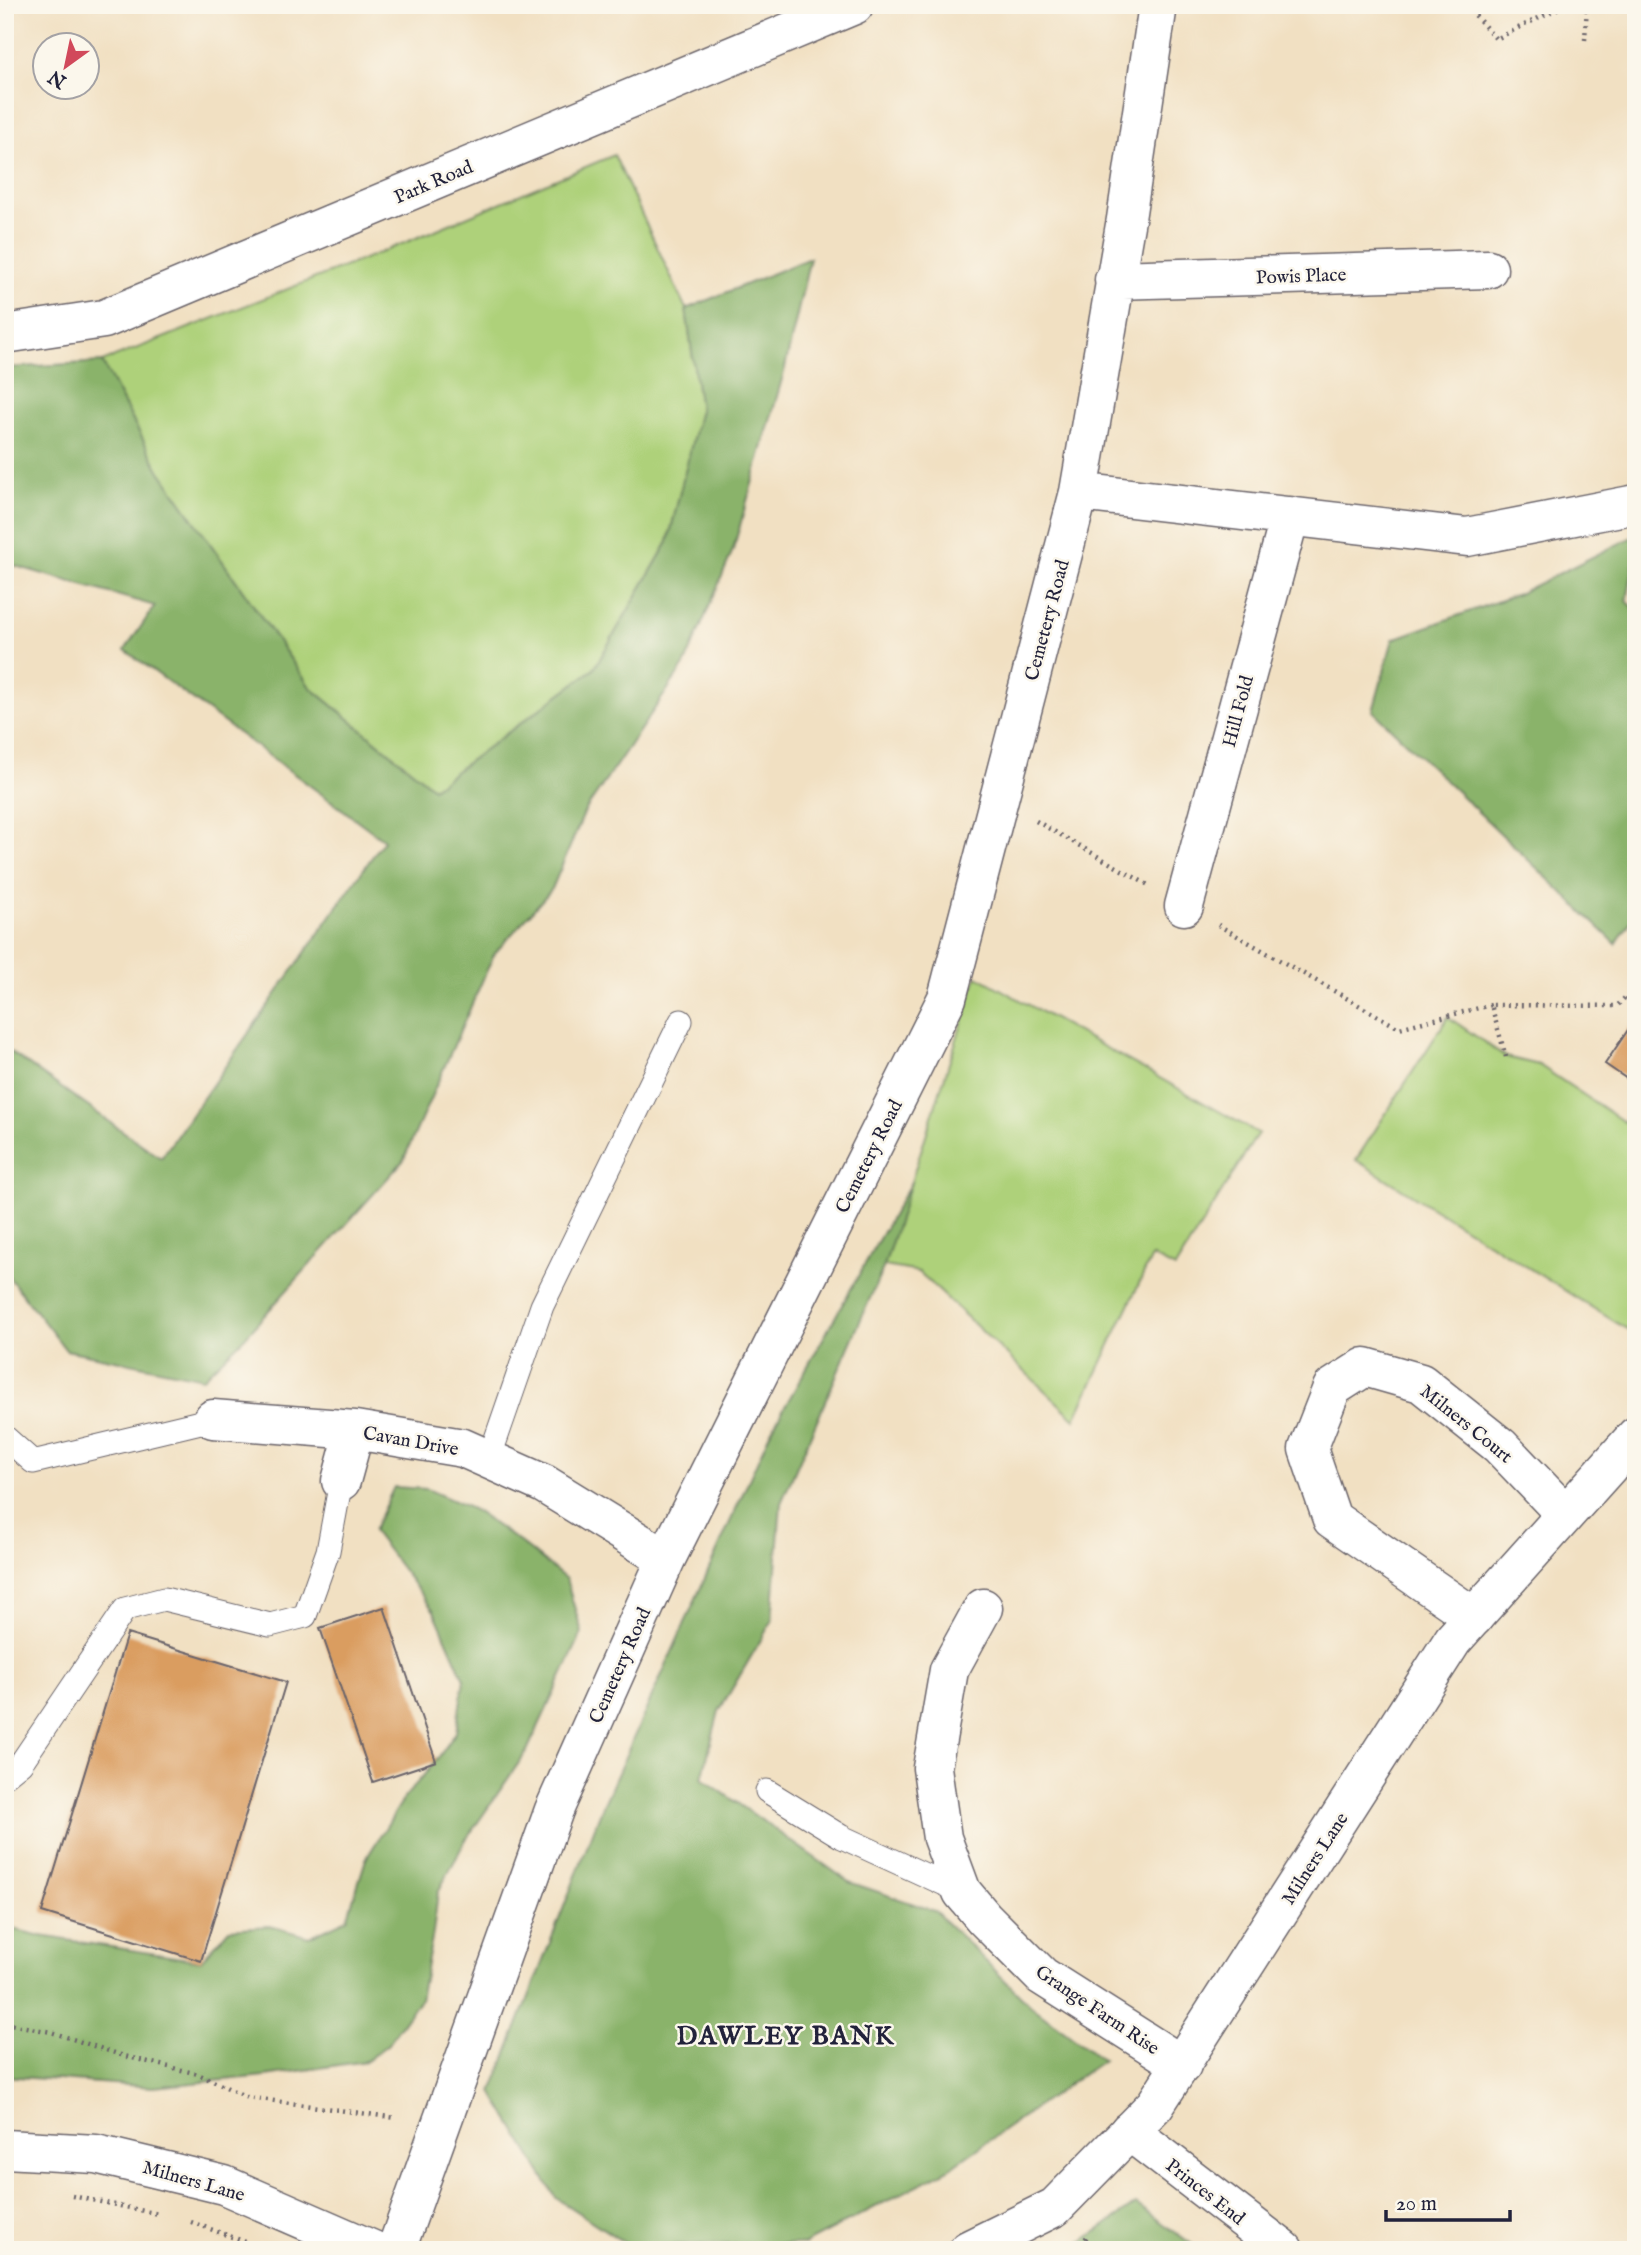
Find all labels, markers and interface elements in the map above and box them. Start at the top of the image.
north arrow [32,32,102,102]
text: N [44,64,72,94]
street label: Park Road [391,155,478,210]
street label: Powis Place [1256,263,1347,291]
street label: Cemetery Road [1020,557,1076,684]
street label: Hill Fold [1218,672,1260,750]
street label: Cemetery Road [831,1095,909,1218]
street label: Milners Court [1415,1380,1517,1469]
street label: Cavan Drive [361,1422,461,1462]
street label: Cemetery Road [585,1603,657,1727]
street label: Milners Lane [1277,1808,1355,1910]
street label: Grange Farm Rise [1030,1960,1164,2061]
district label: DAWLEY BANK [676,2020,896,2053]
street label: Princes End [1160,2154,1250,2232]
street label: Milners Lane [139,2156,248,2208]
scale bar [1386,2178,1510,2222]
text: 20 m [1396,2191,1437,2218]

